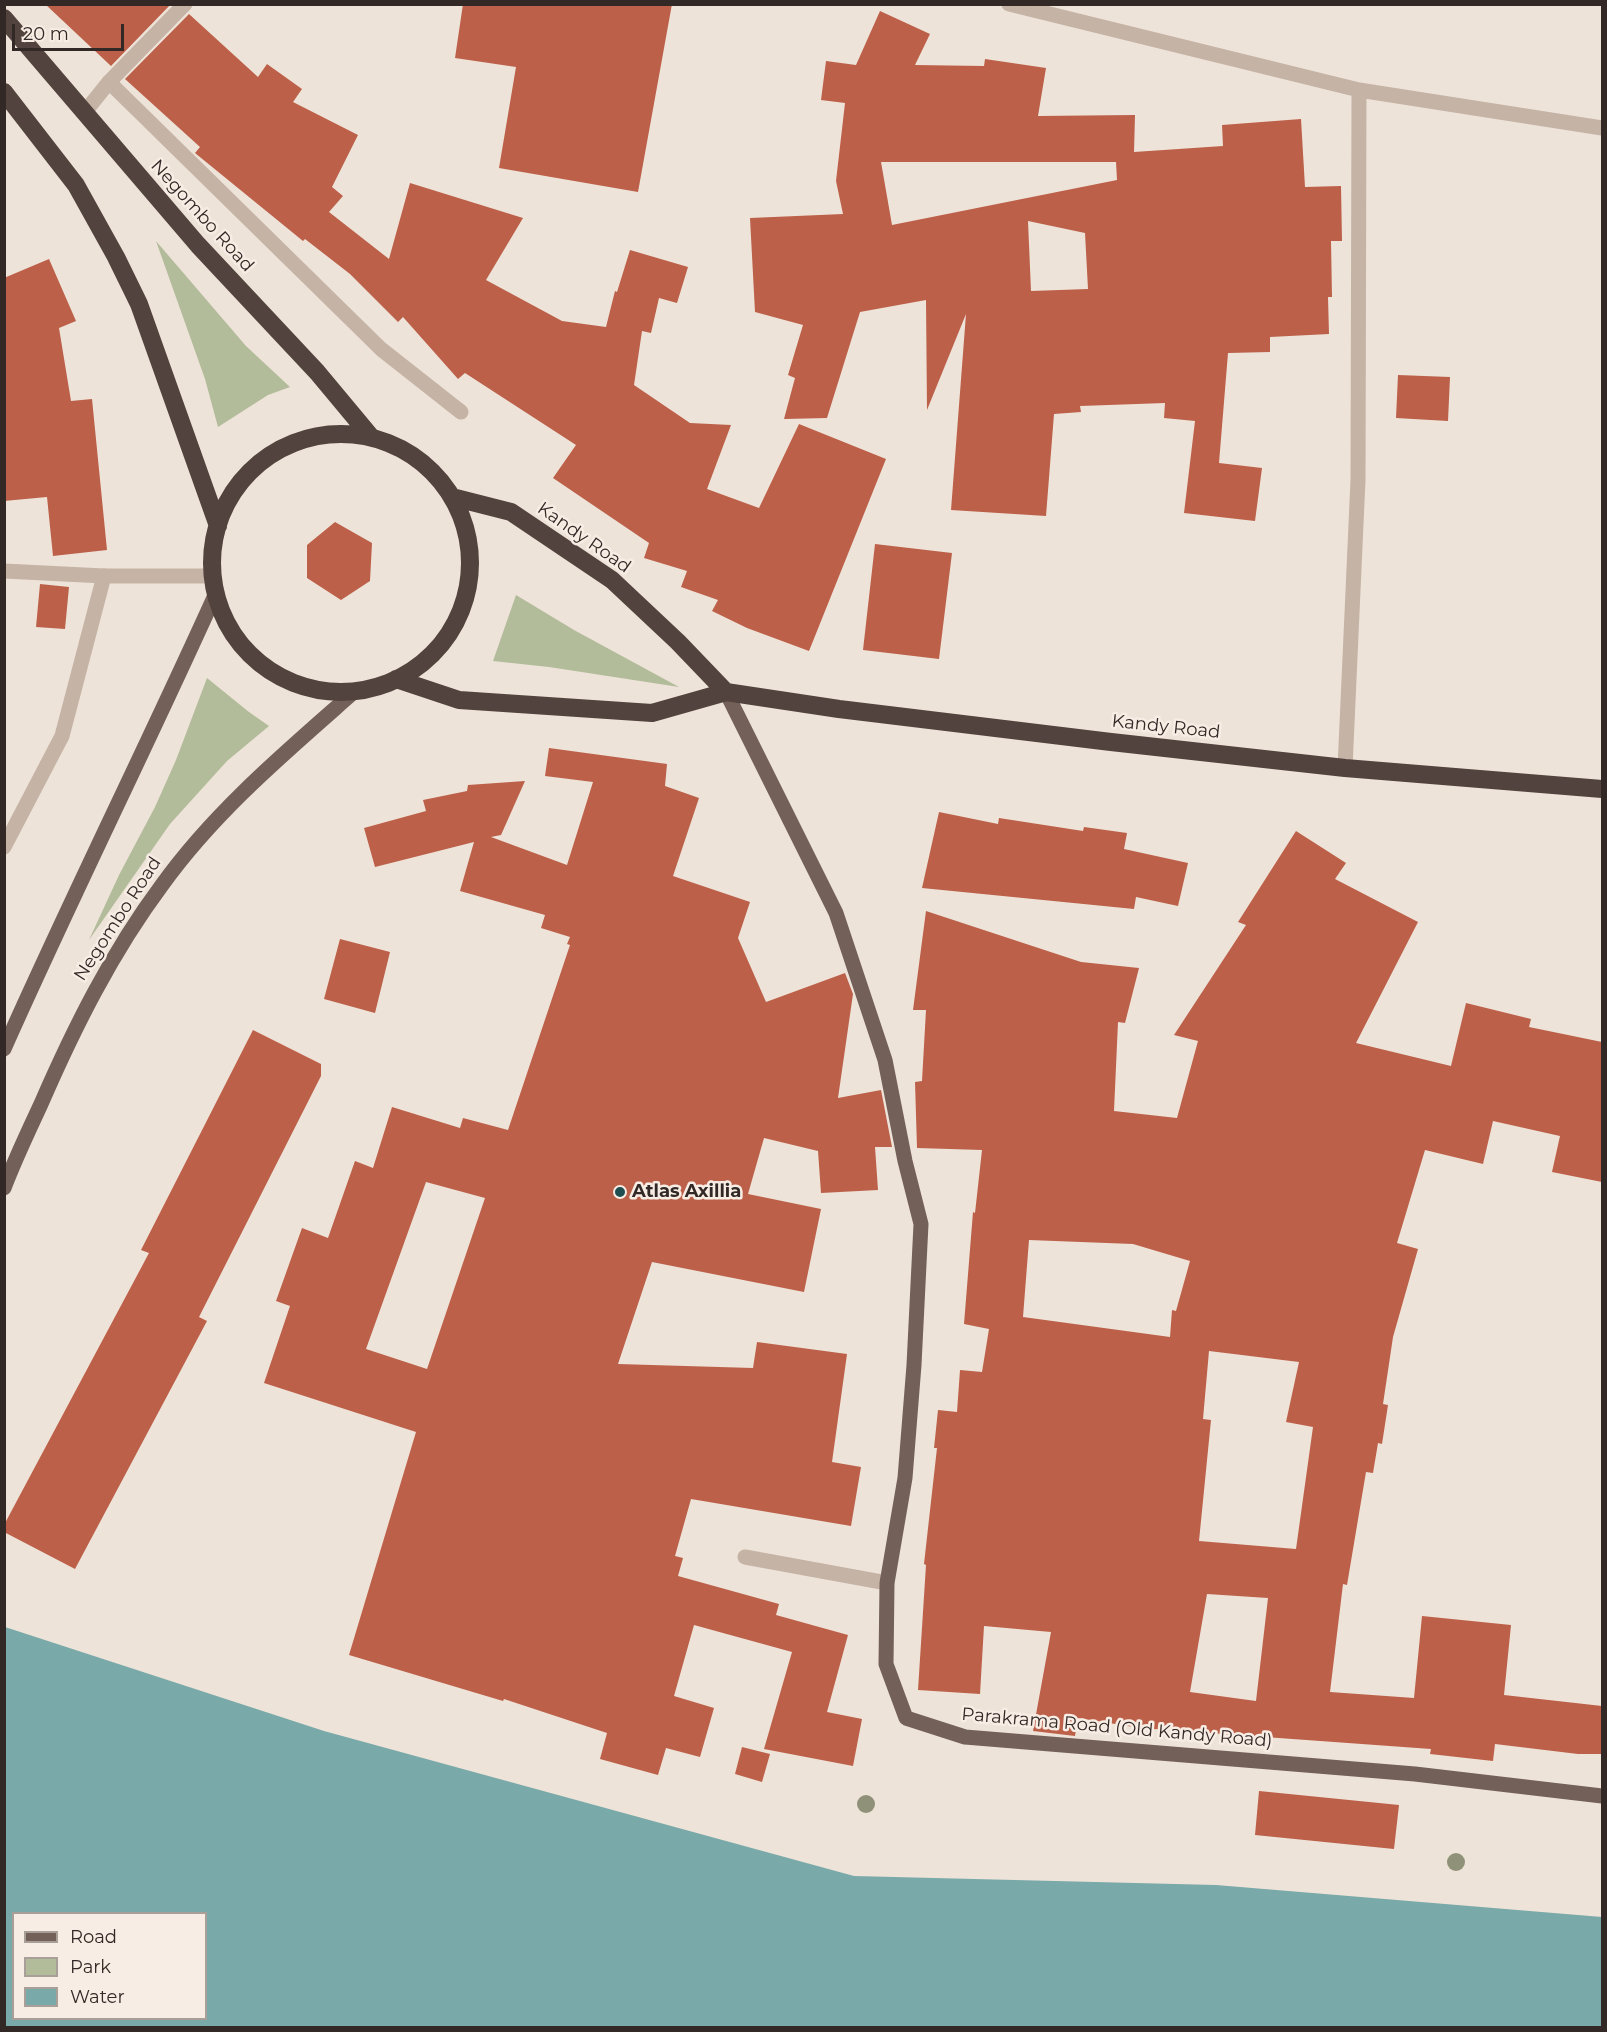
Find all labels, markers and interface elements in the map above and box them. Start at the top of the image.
scale bar [15,12,128,50]
text: 20 m [23,23,69,45]
street label: Negombo Road [146,155,258,277]
street label: Kandy Road [533,498,635,578]
street label: Kandy Road [1111,711,1221,743]
street label: Negombo Road [70,853,166,985]
place label: Atlas Axillia [632,1181,741,1203]
marker: Atlas Axillia [613,1185,627,1199]
street label: Parakrama Road (Old Kandy Road) [961,1704,1273,1752]
legend [12,1912,207,2020]
text: Road [70,1926,117,1948]
text: Park [70,1956,111,1978]
text: Water [70,1986,125,2008]

